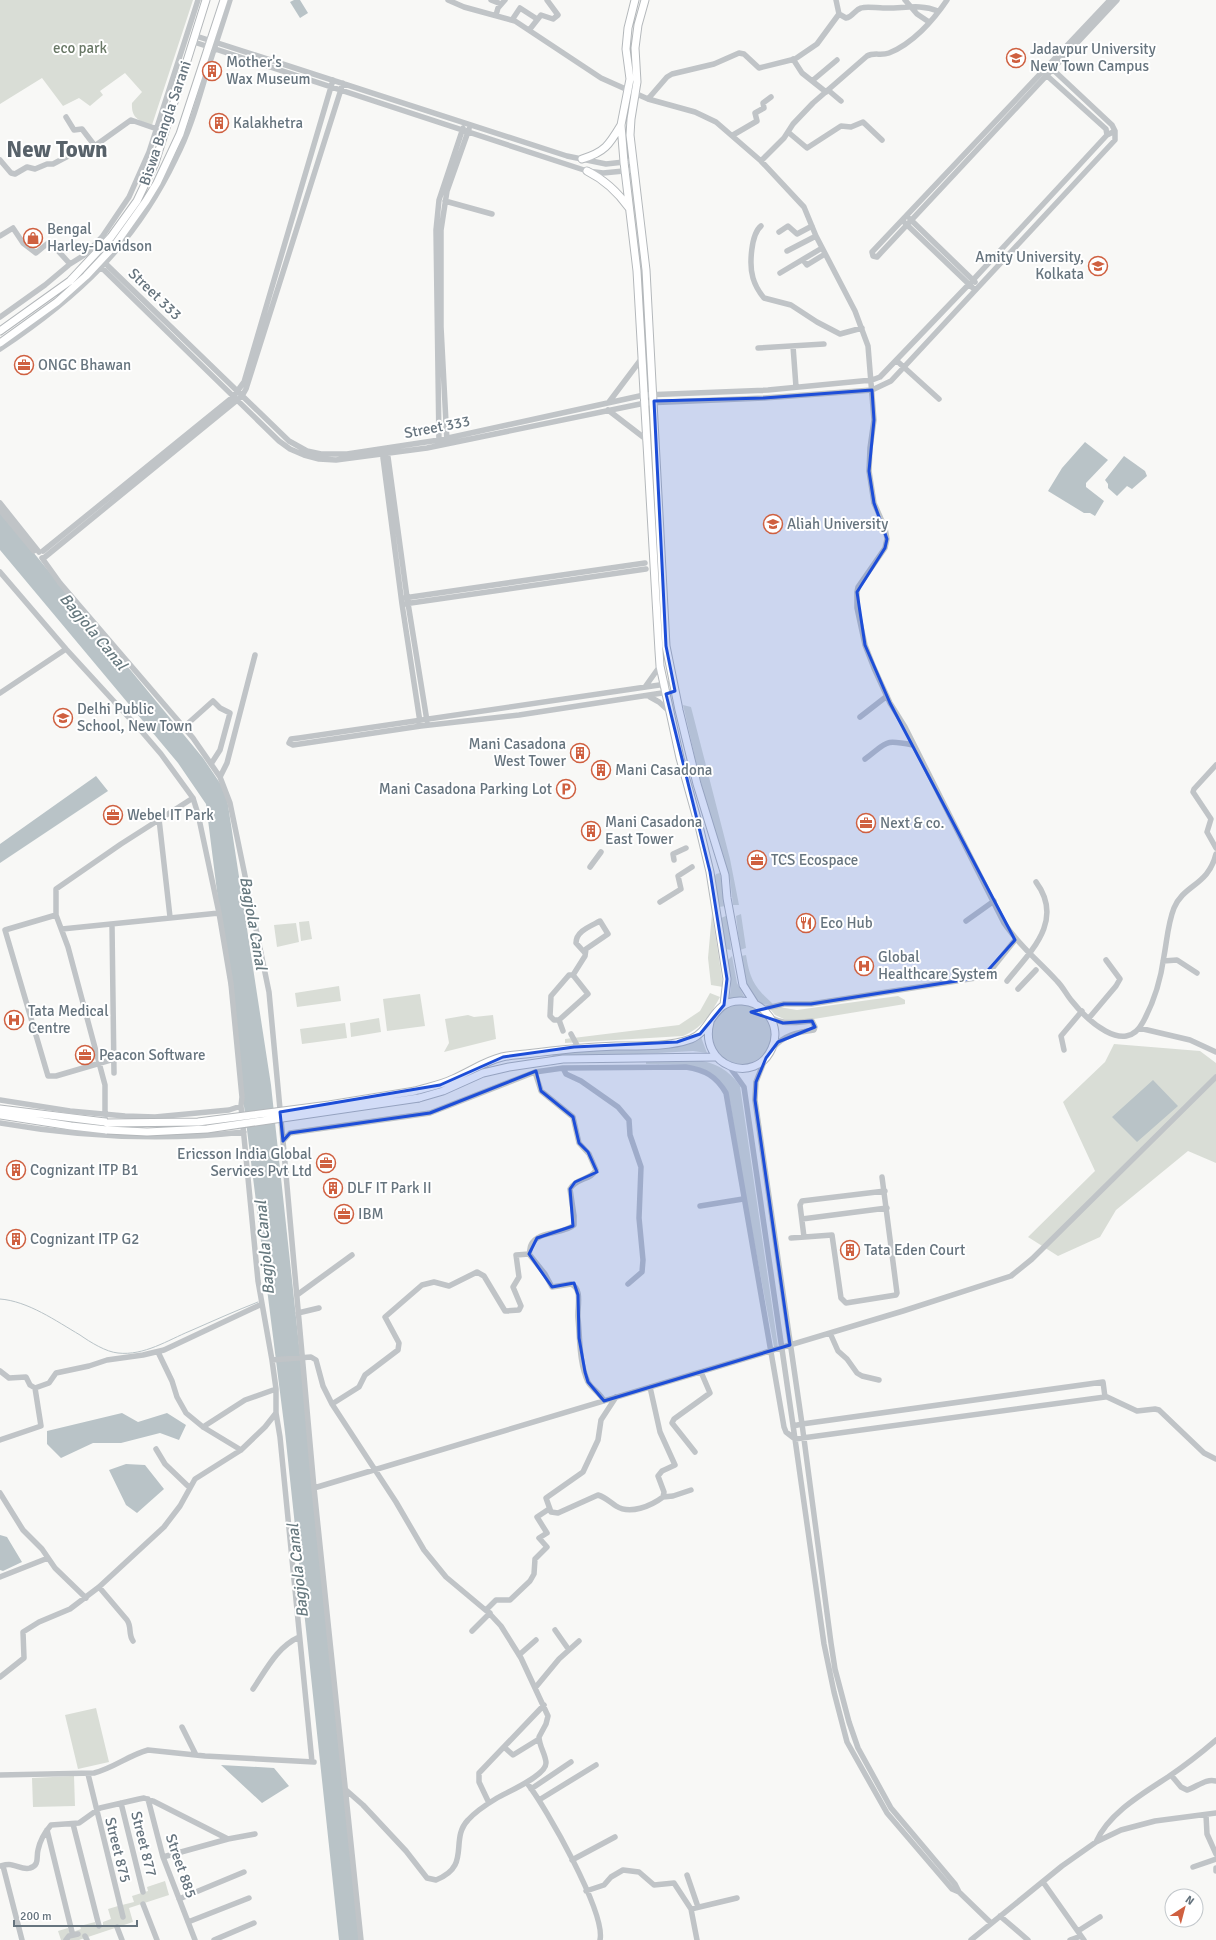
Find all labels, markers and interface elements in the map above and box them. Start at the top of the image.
park label: eco park [53,39,108,57]
place label: Jadavpur University New Town Campus [1030,40,1156,75]
school or university icon: Jadavpur University New Town Campus [1005,47,1027,69]
place label: Mother's Wax Museum [226,53,311,88]
street label: Biswa Bangla Sarani [135,58,195,188]
building icon: Mother's Wax Museum [201,60,223,82]
building icon: Kalakhetra [208,112,230,134]
place label: Kalakhetra [233,114,303,132]
district label: New Town [6,135,108,164]
place label: Bengal Harley-Davidson [47,220,152,255]
shop icon: Bengal Harley-Davidson [22,227,44,249]
place label: Amity University, Kolkata [975,248,1084,283]
school or university icon: Amity University, Kolkata [1087,255,1109,277]
street label: Street 333 [125,264,185,324]
office icon: ONGC Bhawan [13,354,35,376]
place label: ONGC Bhawan [38,356,131,374]
street label: Street 333 [403,412,471,442]
school or university icon: Aliah University [762,513,784,535]
place label: Aliah University [787,515,888,533]
water label: Bagjola Canal [55,589,132,675]
place label: Delhi Public School, New Town [77,700,192,735]
school or university icon: Delhi Public School, New Town [52,707,74,729]
place label: Mani Casadona West Tower [469,735,566,770]
building icon: Mani Casadona West Tower [569,742,591,764]
building icon: Mani Casadona [590,759,612,781]
place label: Mani Casadona [615,761,712,779]
parking icon: Mani Casadona Parking Lot [555,778,577,800]
place label: Mani Casadona Parking Lot [379,780,552,798]
office icon: Webel IT Park [102,804,124,826]
place label: Webel IT Park [127,806,214,824]
office icon: Next & co. [855,812,877,834]
place label: Mani Casadona East Tower [605,813,702,848]
place label: Next & co. [880,814,944,832]
building icon: Mani Casadona East Tower [580,820,602,842]
office icon: TCS Ecospace [746,849,768,871]
place label: TCS Ecospace [771,851,858,869]
water label: Bagjola Canal [235,875,271,973]
restaurant icon: Eco Hub [795,912,817,934]
place label: Eco Hub [820,914,873,932]
place label: Global Healthcare System [878,948,998,983]
hospital icon: Global Healthcare System [853,955,875,977]
place label: Tata Medical Centre [28,1002,109,1037]
hospital icon: Tata Medical Centre [3,1009,25,1031]
office icon: Peacon Software [74,1044,96,1066]
place label: Peacon Software [99,1046,205,1064]
place label: Ericsson India Global Services Pvt Ltd [177,1145,312,1180]
office icon: Ericsson India Global Services Pvt Ltd [315,1152,337,1174]
building icon: Cognizant ITP B1 [5,1159,27,1181]
place label: Cognizant ITP B1 [30,1161,139,1179]
building icon: DLF IT Park II [322,1177,344,1199]
place label: DLF IT Park II [347,1179,432,1197]
water label: Bagjola Canal [251,1199,279,1296]
office icon: IBM [333,1203,355,1225]
place label: IBM [358,1205,384,1223]
building icon: Cognizant ITP G2 [5,1228,27,1250]
place label: Cognizant ITP G2 [30,1230,139,1248]
building icon: Tata Eden Court [839,1239,861,1261]
place label: Tata Eden Court [864,1241,965,1259]
water label: Bagjola Canal [283,1522,313,1619]
street label: Street 877 [127,1809,161,1879]
street label: Street 875 [101,1815,135,1885]
street label: Street 885 [162,1832,200,1900]
north arrow [1164,1888,1204,1928]
text: N [1183,1893,1197,1908]
scale bar [14,1902,137,1928]
text: 200 m [20,1909,52,1924]

